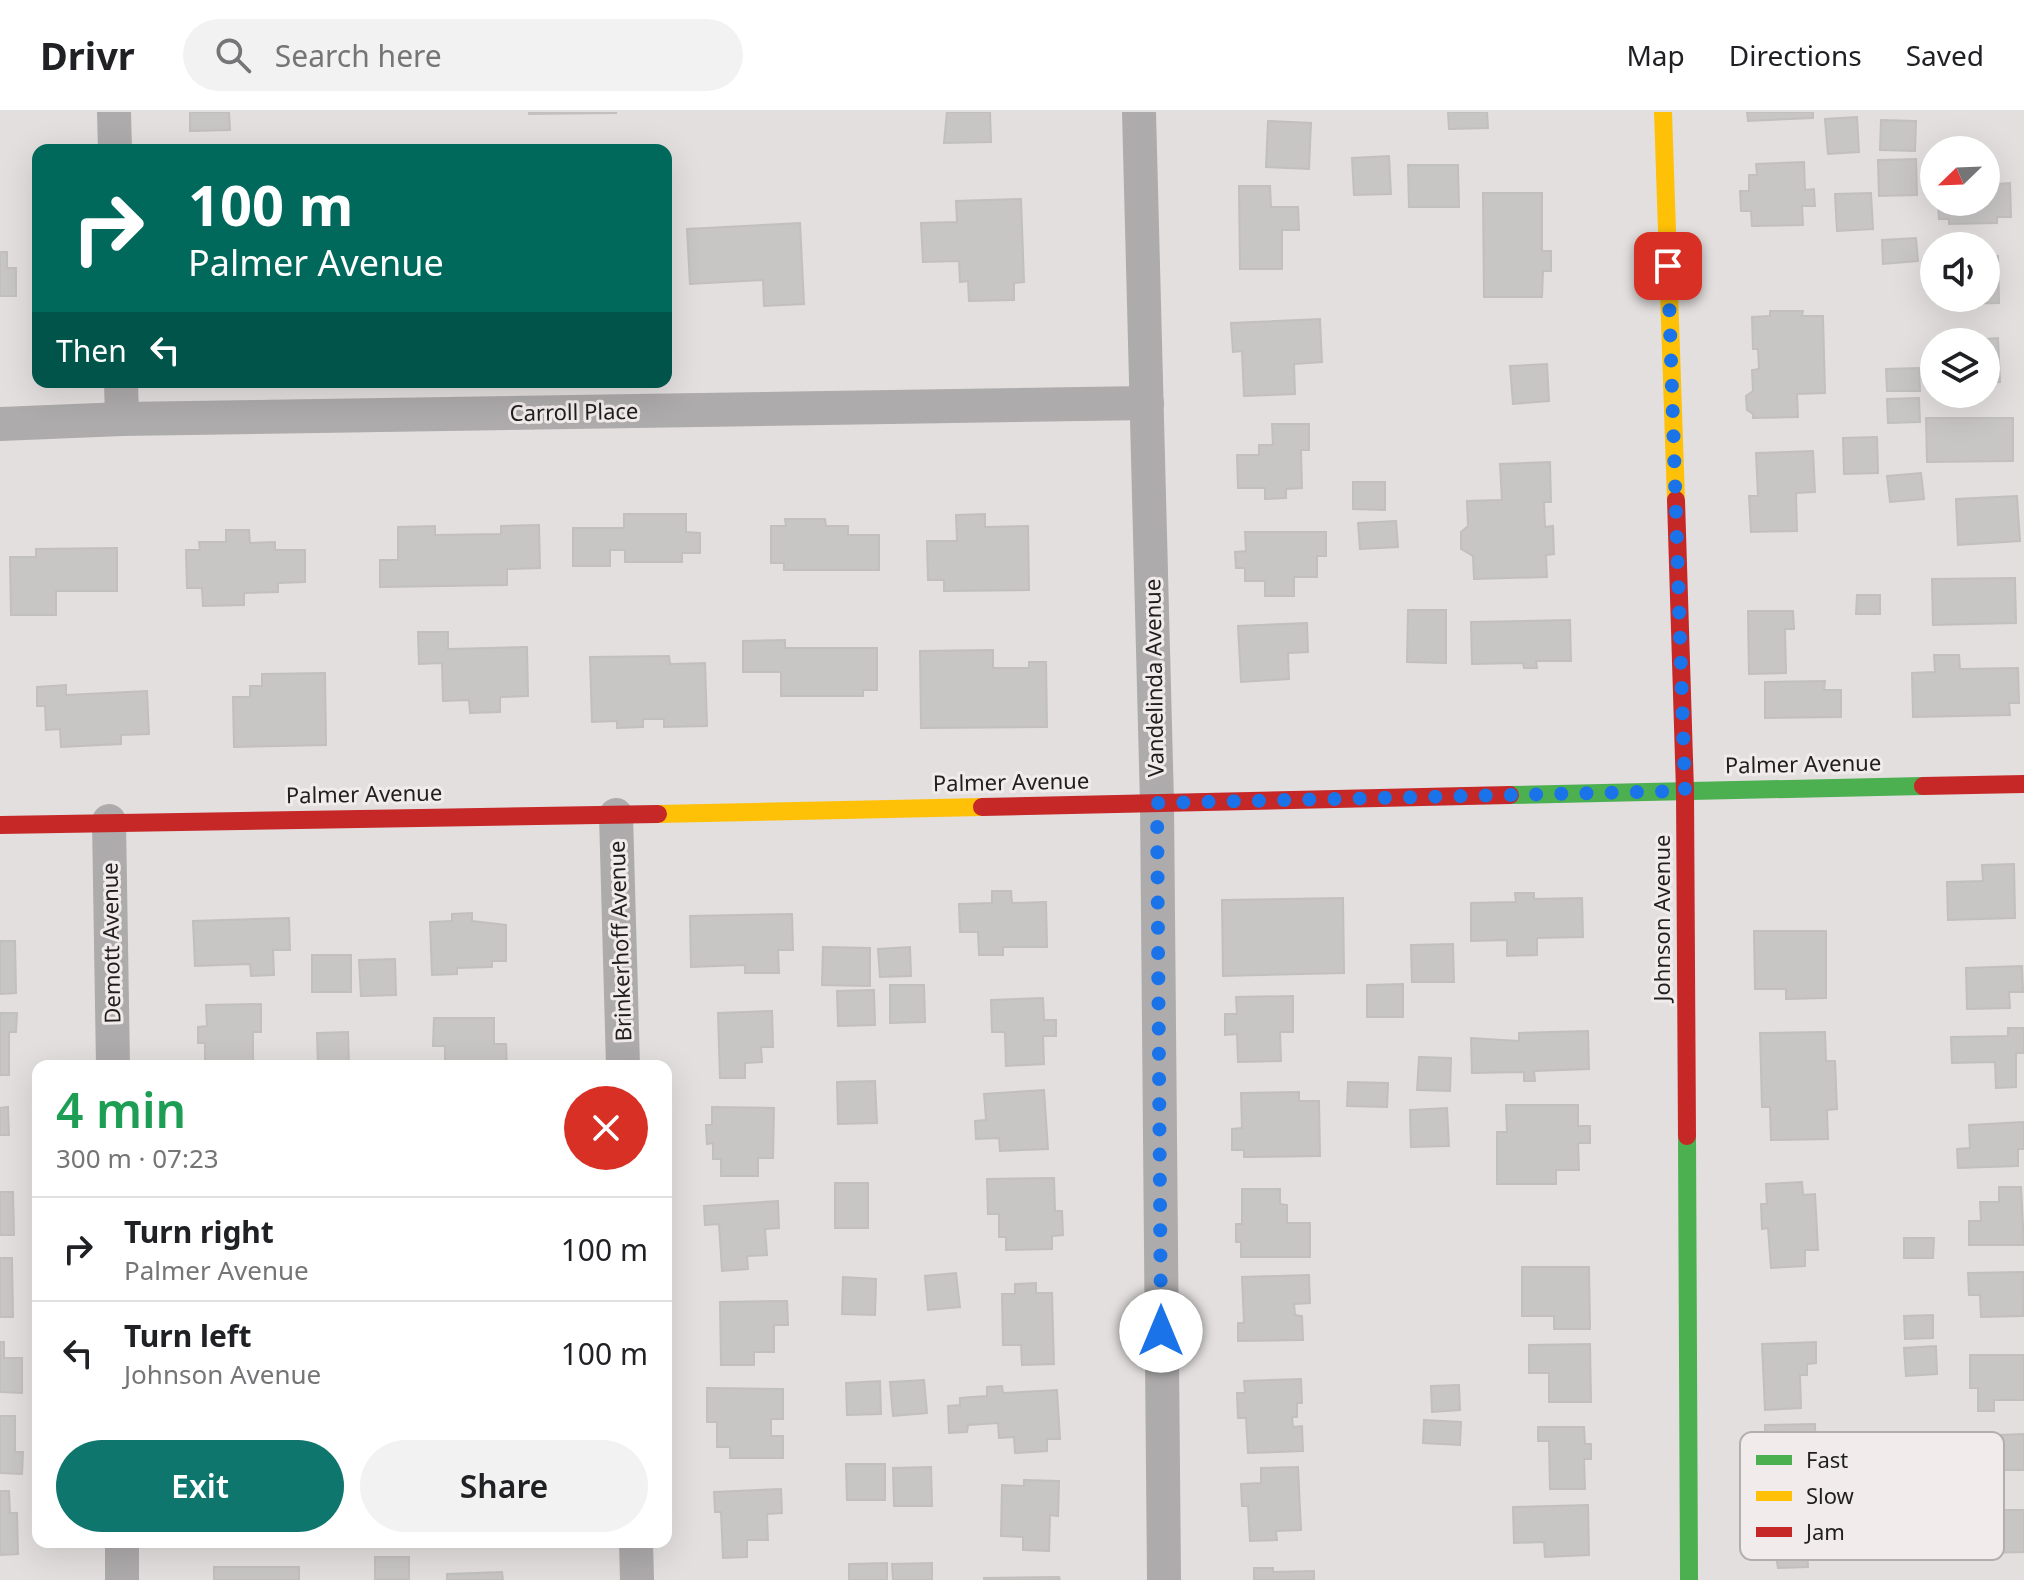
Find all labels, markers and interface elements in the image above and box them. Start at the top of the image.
search box [183,19,743,91]
text: Drivr [40,29,135,81]
icon: search [211,33,255,77]
text: Search here [275,35,442,76]
text: Map [1626,36,1685,74]
text: Directions [1729,36,1862,74]
text: Saved [1906,36,1984,74]
north arrow [1920,136,2000,216]
map controls [1920,136,2000,408]
text: 100 m [188,166,353,242]
icon: right [56,176,160,280]
pin [1634,232,1702,300]
button: sound [1920,232,2000,312]
text: Palmer Avenue [188,238,444,287]
icon: arrive [1646,244,1690,288]
icon: left [143,328,187,372]
button: layers [1920,328,2000,408]
text: Then [56,330,127,371]
street label: Carroll Place [509,395,639,427]
street label: Vandelinda Avenue [1136,579,1170,777]
street label: Palmer Avenue [1725,747,1881,779]
street label: Palmer Avenue [933,765,1089,797]
street label: Palmer Avenue [286,777,442,809]
street label: Johnson Avenue [1646,835,1676,1003]
street label: Brinkerhoff Avenue [601,840,637,1042]
street label: Demott Avenue [94,862,126,1024]
text: 4 min [56,1077,186,1142]
button: close [564,1086,648,1170]
text: 300 m · 07:23 [56,1140,219,1176]
text: Turn right [124,1211,274,1252]
icon: right [56,1227,100,1271]
text: 100 m [561,1229,648,1270]
text: Palmer Avenue [124,1252,309,1288]
position arrow [1119,1289,1203,1373]
text: Turn left [124,1315,252,1356]
icon: left [56,1331,100,1375]
text: 100 m [561,1333,648,1374]
text: Johnson Avenue [124,1356,321,1392]
legend [1740,1432,2004,1560]
button: Exit [56,1440,344,1532]
button: Share [360,1440,648,1532]
text: Fast [1806,1444,1848,1474]
text: Slow [1806,1480,1855,1510]
text: Jam [1804,1516,1845,1546]

